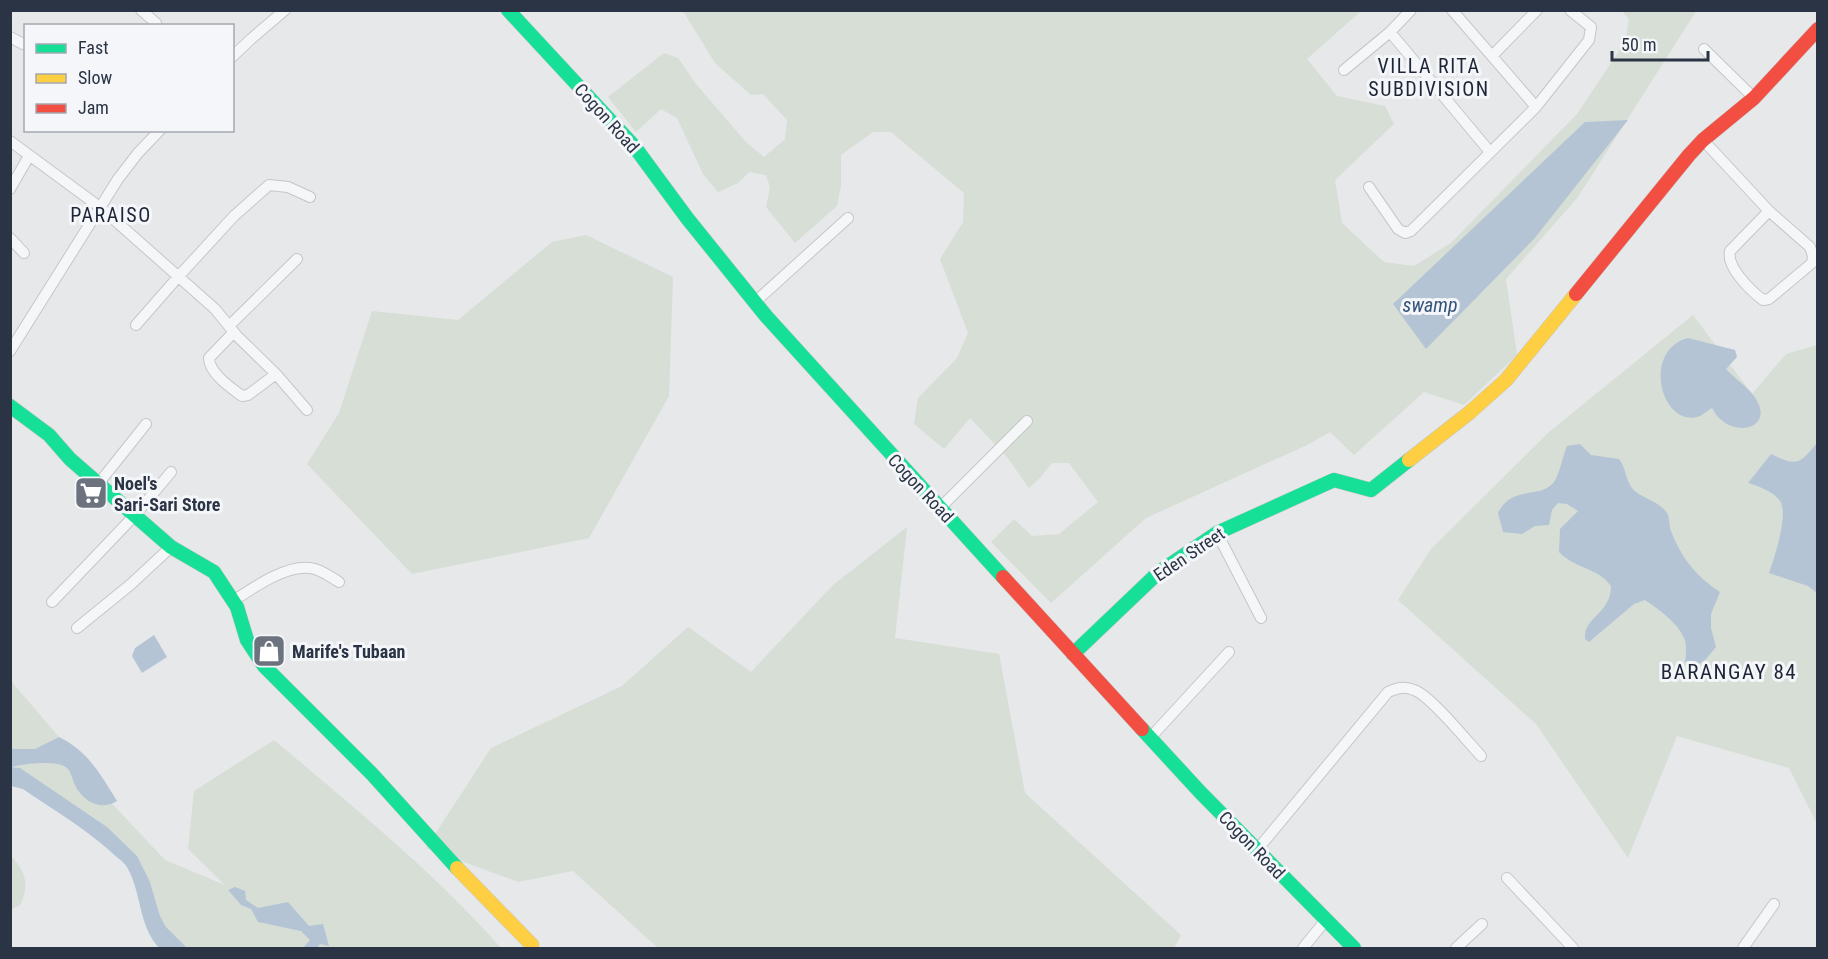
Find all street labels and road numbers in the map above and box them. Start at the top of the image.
street label: Cogon Road [570,79,644,157]
street label: Cogon Road [884,449,958,527]
street label: Eden Street [1149,523,1229,585]
street label: Cogon Road [1215,807,1289,883]

